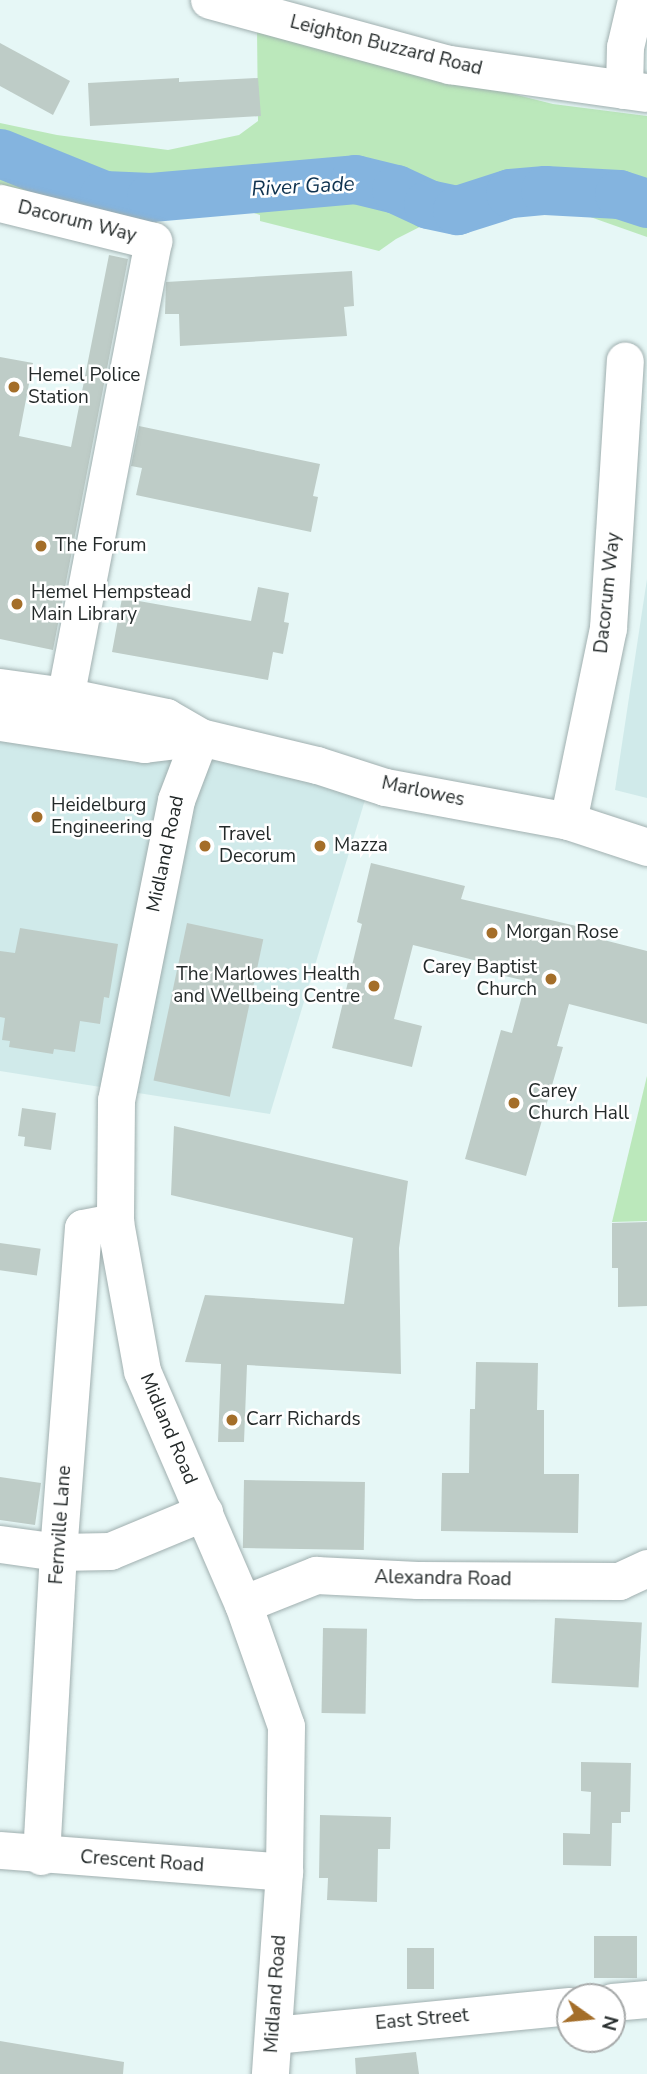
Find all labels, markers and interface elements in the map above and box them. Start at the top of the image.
street label: Leighton Buzzard Road [287,11,485,81]
water label: River Gade [251,171,355,201]
street label: Dacorum Way [15,196,139,248]
place label: Hemel Police Station [28,365,140,409]
marker: Hemel Police Station [6,379,22,395]
street label: Dacorum Way [590,531,626,655]
place label: The Forum [55,535,147,557]
marker: The Forum [33,538,49,554]
place label: Hemel Hempstead Main Library [31,582,191,626]
marker: Hemel Hempstead Main Library [9,596,25,612]
street label: Marlowes [379,772,467,812]
street label: Midland Road [143,794,189,914]
place label: Heidelburg Engineering [51,795,153,839]
marker: Heidelburg Engineering [29,809,45,825]
place label: Travel Decorum [219,824,296,868]
place label: Mazza [334,835,388,857]
marker: Travel Decorum [197,838,213,854]
marker: Mazza [312,838,328,854]
place label: Morgan Rose [506,922,619,944]
marker: Morgan Rose [484,925,500,941]
place label: Carey Baptist Church [422,957,537,1001]
place label: The Marlowes Health and Wellbeing Centre [173,964,360,1008]
marker: Carey Baptist Church [543,971,559,987]
marker: The Marlowes Health and Wellbeing Centre [366,978,382,994]
place label: Carey Church Hall [528,1081,629,1125]
marker: Carey Church Hall [506,1095,522,1111]
street label: Midland Road [134,1370,202,1488]
place label: Carr Richards [246,1409,361,1431]
marker: Carr Richards [224,1412,240,1428]
street label: Fernville Lane [45,1465,77,1585]
street label: Alexandra Road [374,1566,512,1592]
street label: Crescent Road [79,1846,205,1878]
street label: Midland Road [260,1934,292,2054]
north arrow [556,1983,626,2053]
street label: East Street [374,2005,470,2035]
text: N [595,2013,624,2033]

